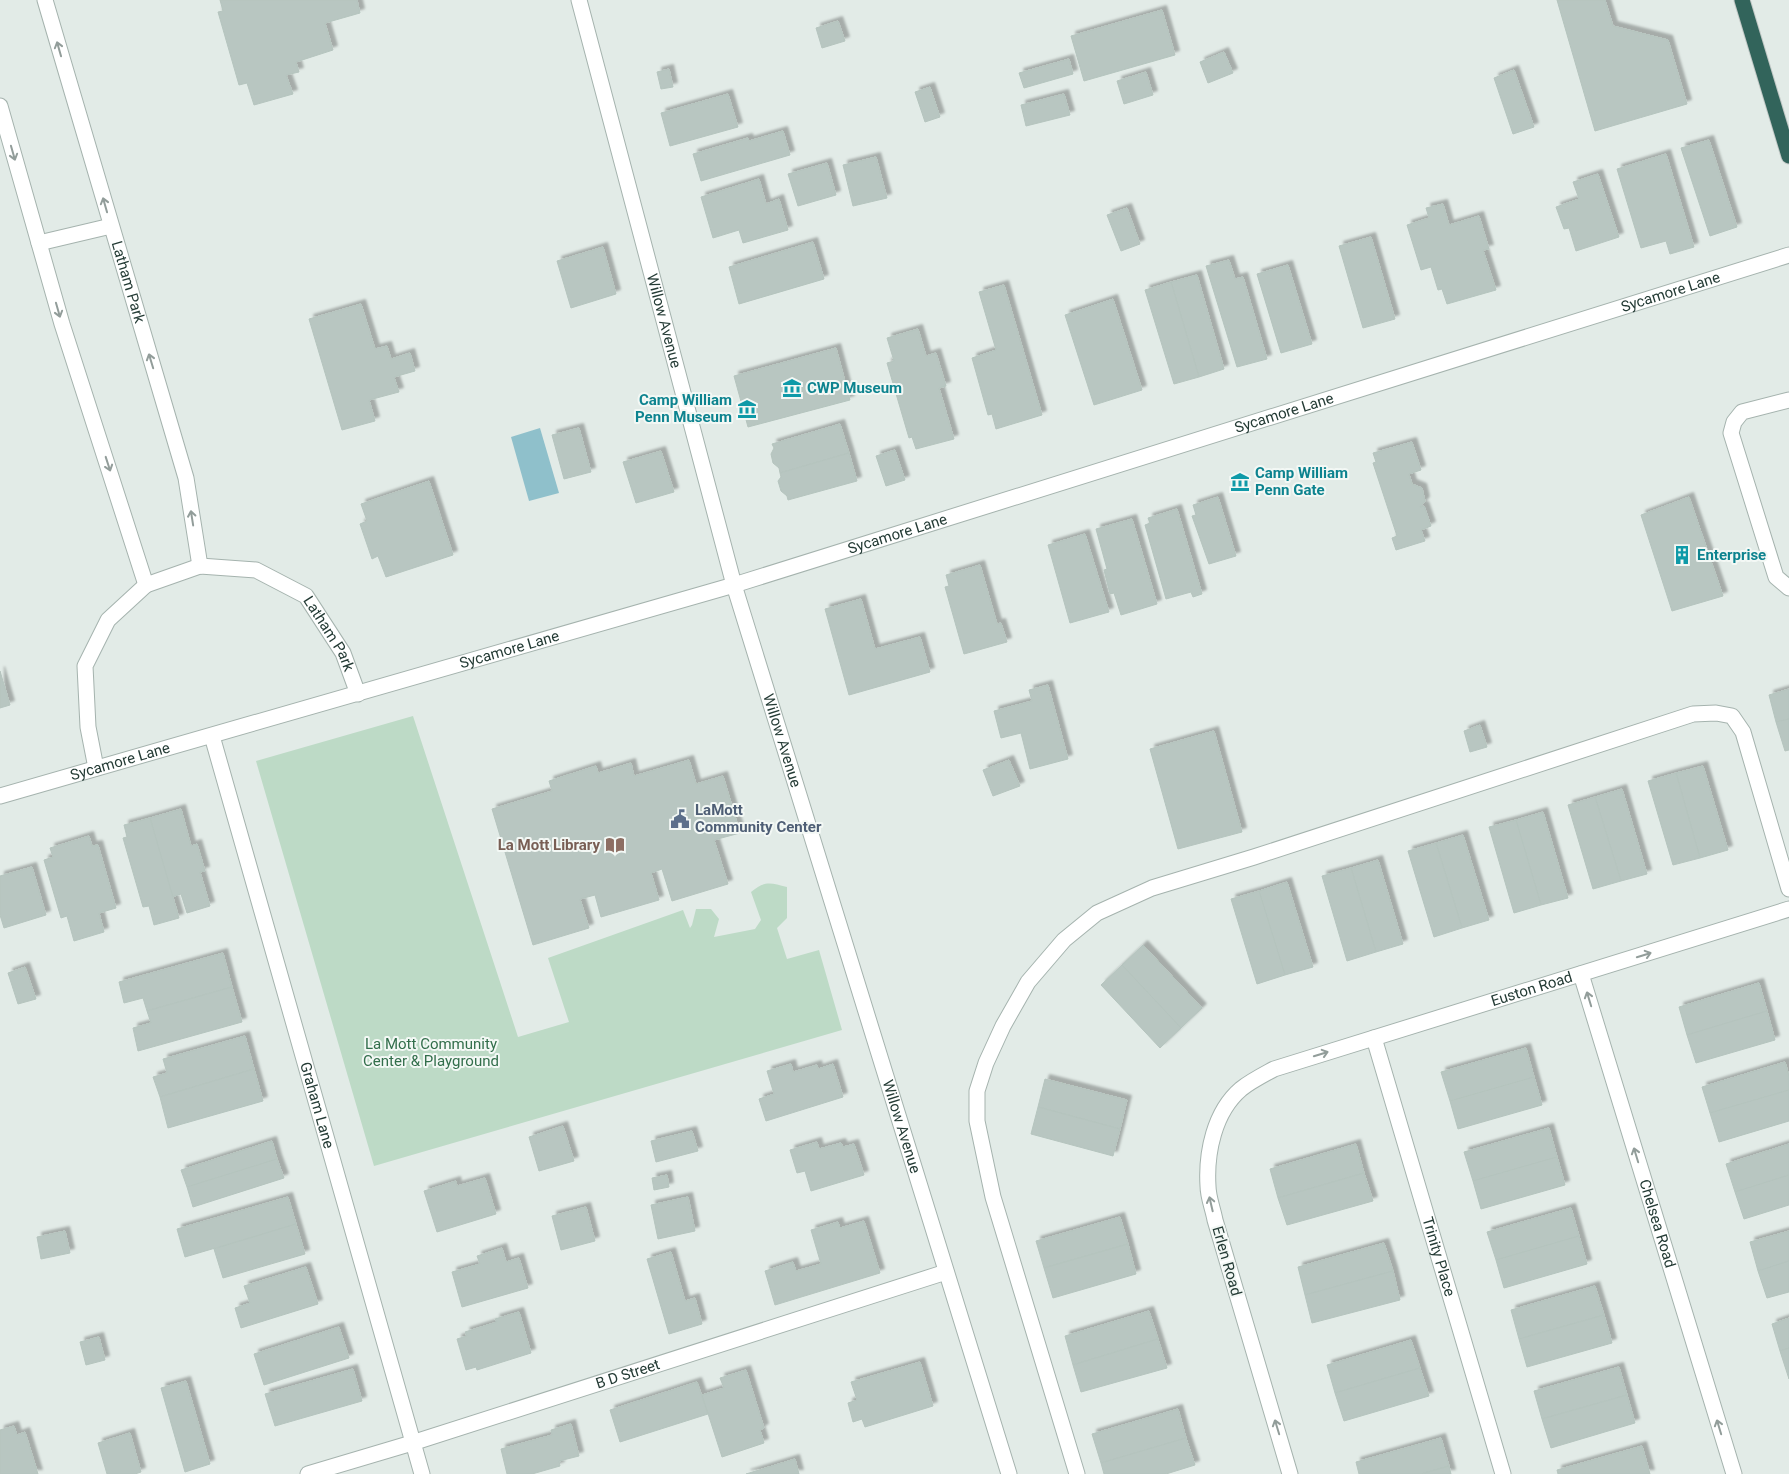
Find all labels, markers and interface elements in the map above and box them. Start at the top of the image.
one-way arrow [54,41,64,57]
one-way arrow [9,145,19,161]
one-way arrow [99,197,109,213]
street label: Latham Park [108,239,149,326]
street label: Sycamore Lane [1619,268,1722,316]
street label: Willow Avenue [643,272,685,370]
one-way arrow [54,301,64,317]
one-way arrow [145,353,155,369]
museum icon: CWP Museum [781,377,803,399]
place label: CWP Museum [807,379,902,397]
street label: Sycamore Lane [1232,389,1336,437]
place label: Camp William Penn Museum [635,391,732,426]
museum icon: Camp William Penn Museum [736,398,758,420]
one-way arrow [103,456,113,472]
place label: Camp William Penn Gate [1255,464,1348,499]
museum icon: Camp William Penn Gate [1229,471,1251,493]
one-way arrow [187,510,197,526]
street label: Sycamore Lane [846,510,949,558]
building icon: Enterprise [1671,544,1693,566]
place label: Enterprise [1697,546,1766,564]
street label: Latham Park [300,593,358,674]
street label: Sycamore Lane [457,627,561,672]
street label: Willow Avenue [759,692,805,790]
street label: Sycamore Lane [68,739,172,784]
place label: LaMott Community Center [695,801,822,836]
public building icon: LaMott Community Center [669,808,691,830]
library icon: La Mott Library [604,834,626,856]
place label: La Mott Library [498,836,600,854]
one-way arrow [1636,949,1652,959]
street label: Euston Road [1489,968,1575,1010]
one-way arrow [1583,992,1593,1008]
park label: La Mott Community Center & Playground [363,1035,499,1070]
one-way arrow [1312,1049,1328,1059]
street label: Graham Lane [296,1060,338,1151]
street label: Willow Avenue [879,1078,924,1176]
one-way arrow [1631,1147,1641,1163]
street label: Chelsea Road [1635,1177,1679,1270]
one-way arrow [1206,1197,1215,1213]
street label: Trinity Place [1418,1215,1459,1299]
street label: Erlen Road [1208,1224,1246,1298]
street label: B D Street [593,1355,662,1393]
one-way arrow [1271,1420,1281,1436]
one-way arrow [1714,1420,1724,1436]

